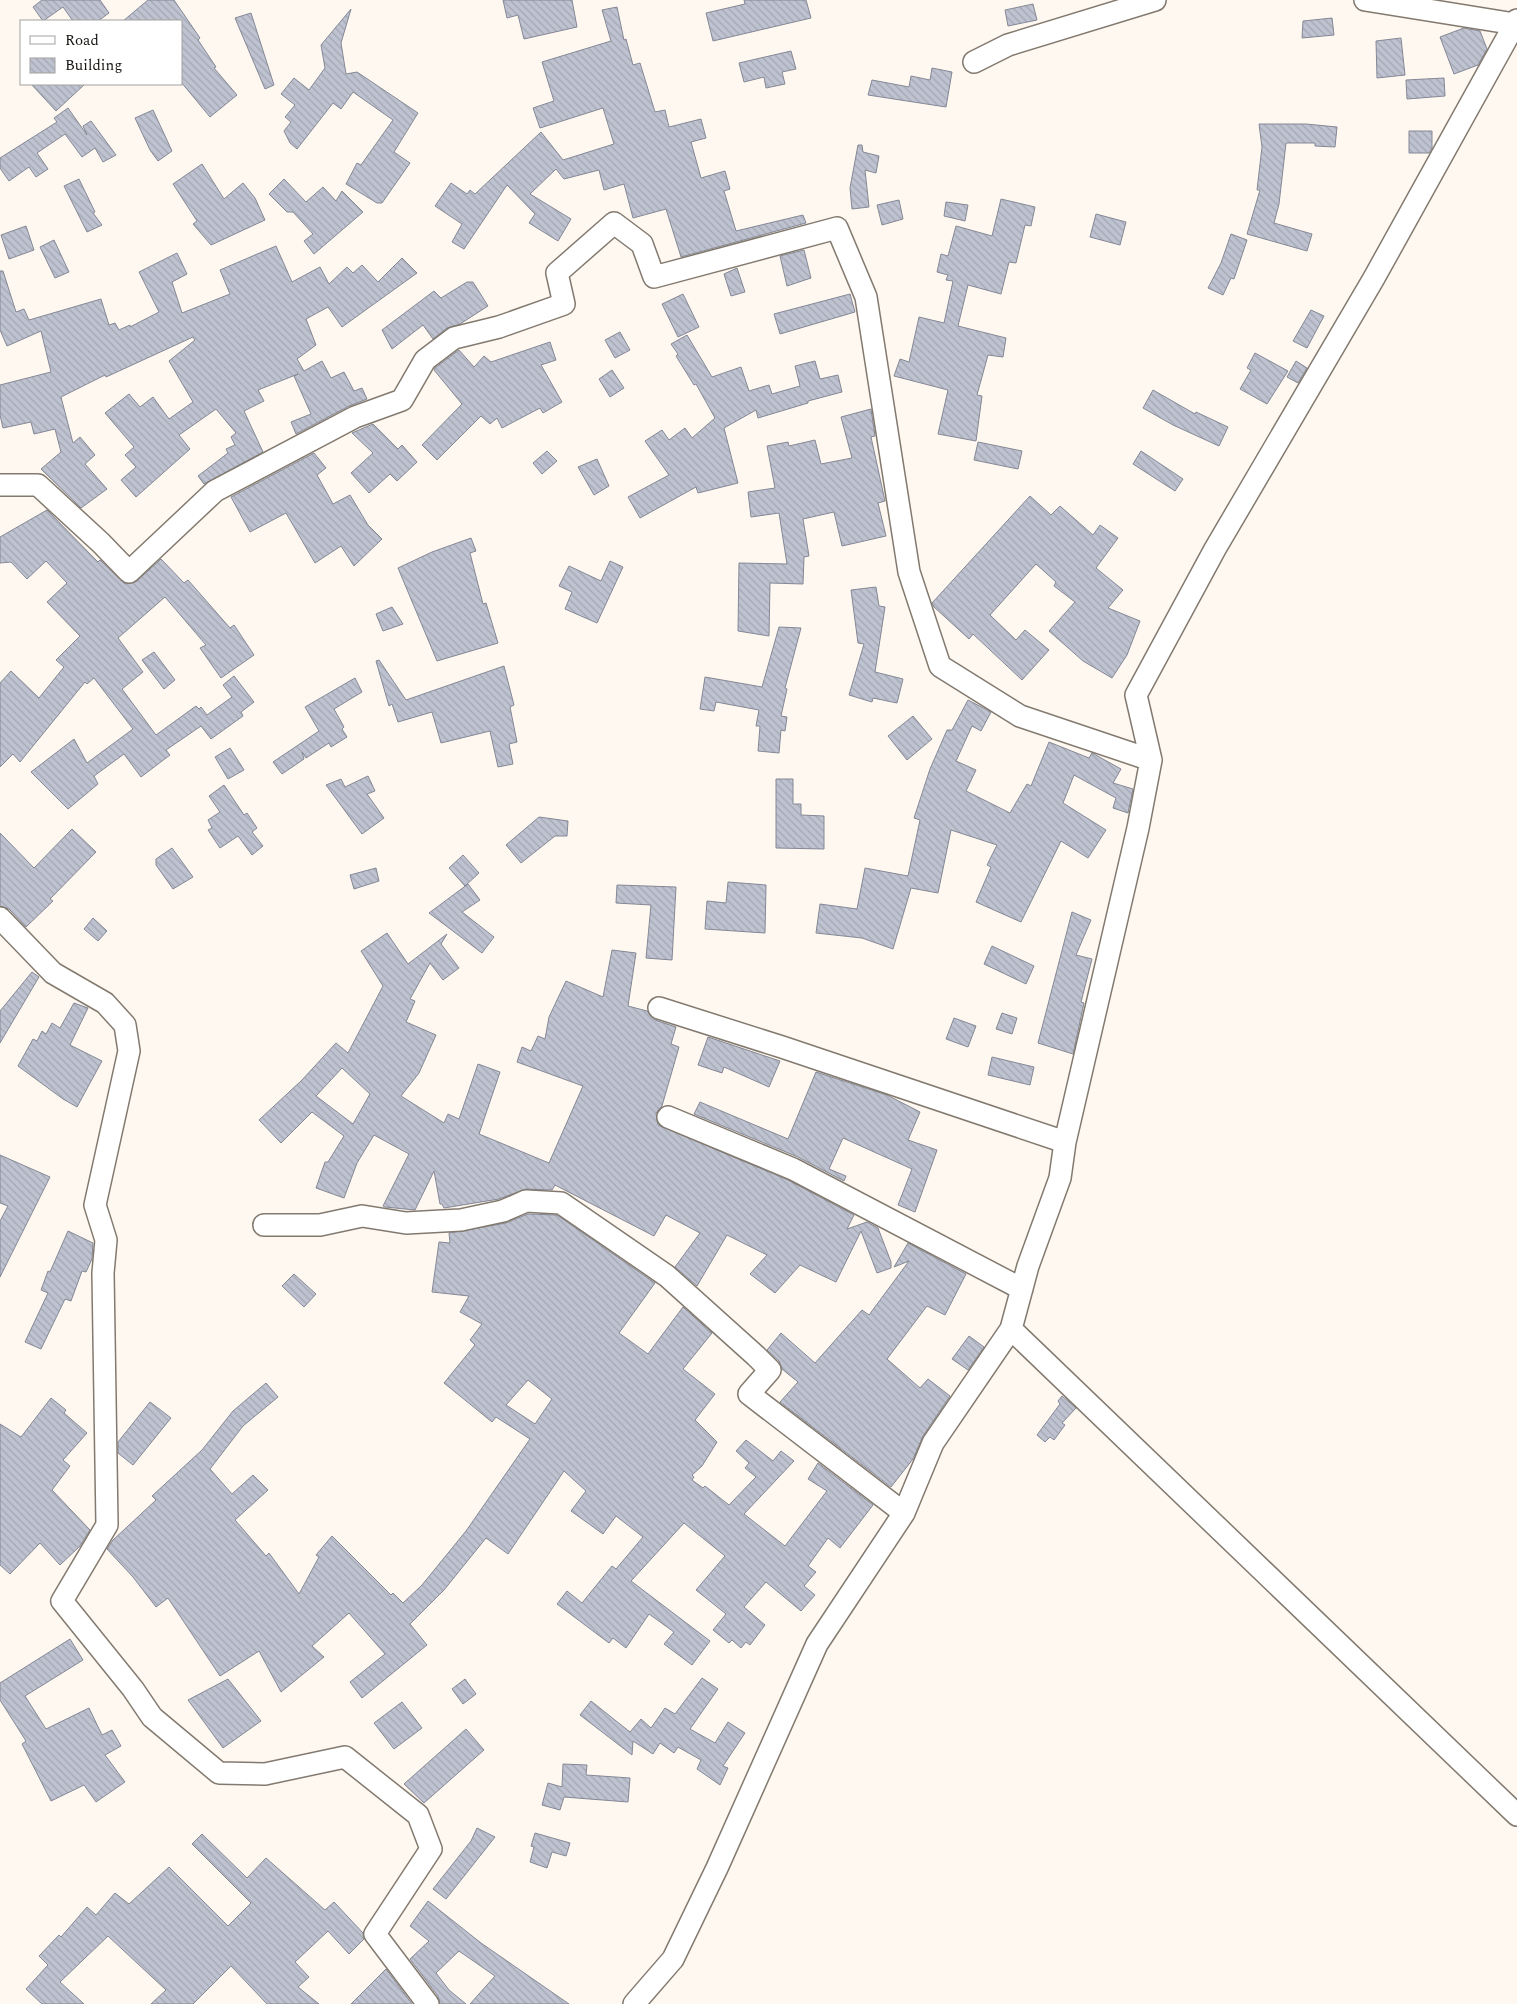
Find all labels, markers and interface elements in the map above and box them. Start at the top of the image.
legend [20,20,182,85]
text: Road [65,29,99,52]
text: Building [65,54,122,77]

